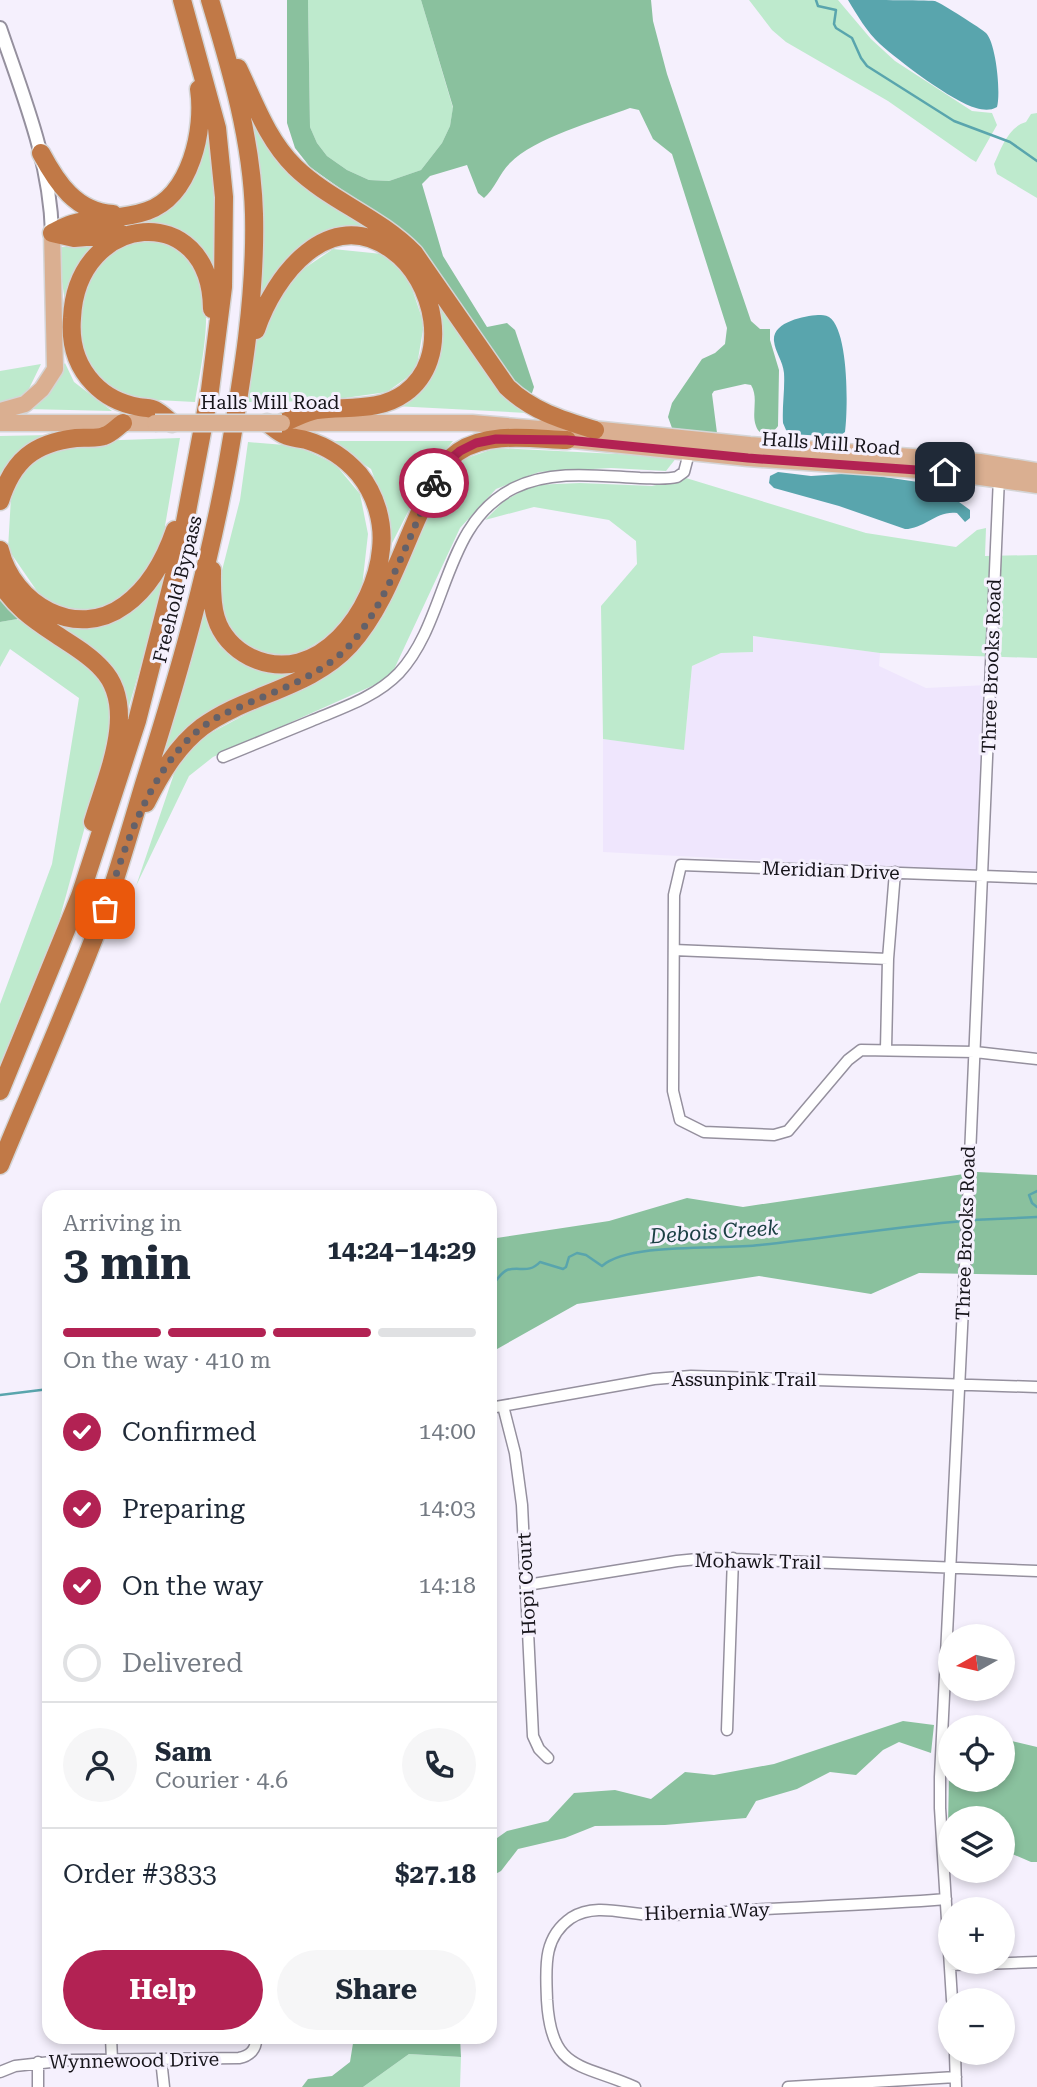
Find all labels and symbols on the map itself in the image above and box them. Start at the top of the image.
street label: Halls Mill Road [201,391,339,414]
street label: Halls Mill Road [761,427,901,460]
pin [915,442,975,502]
courier [399,448,469,518]
street label: Freehold Bypass [148,513,207,665]
street label: Three Brooks Road [977,578,1006,754]
street label: Meridian Drive [762,857,900,884]
pin [75,879,135,939]
street label: Three Brooks Road [951,1145,980,1321]
water label: Debois Creek [648,1215,780,1249]
street label: Assunpink Trail [671,1368,817,1391]
street label: Hopi Court [512,1532,541,1636]
street label: Mohawk Trail [694,1549,822,1574]
north arrow [938,1624,1015,1701]
street label: Hibernia Way [644,1898,771,1925]
street label: Wynnewood Drive [49,2048,219,2073]

